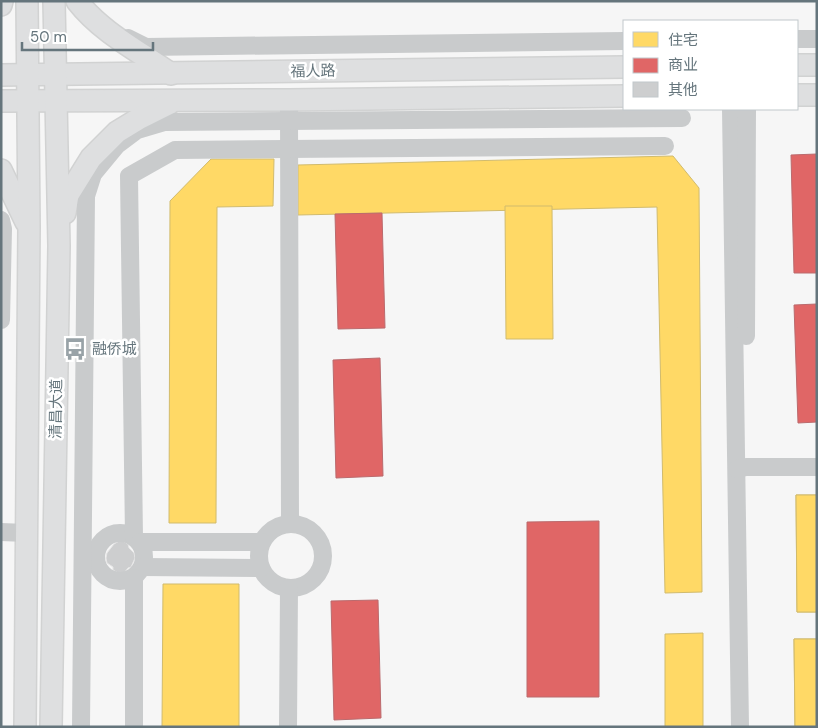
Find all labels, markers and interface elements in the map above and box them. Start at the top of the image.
scale bar [22,20,154,52]
legend [623,20,798,110]
text: 50 m [30,27,67,47]
text: 住宅 [668,30,698,50]
text: 商业 [668,55,698,75]
street label: 福人路 [290,61,336,81]
text: 其他 [668,80,698,100]
bus stop icon: 融侨城 [62,336,88,362]
place label: 融侨城 [92,339,137,359]
street label: 清昌大道 [45,379,67,439]

